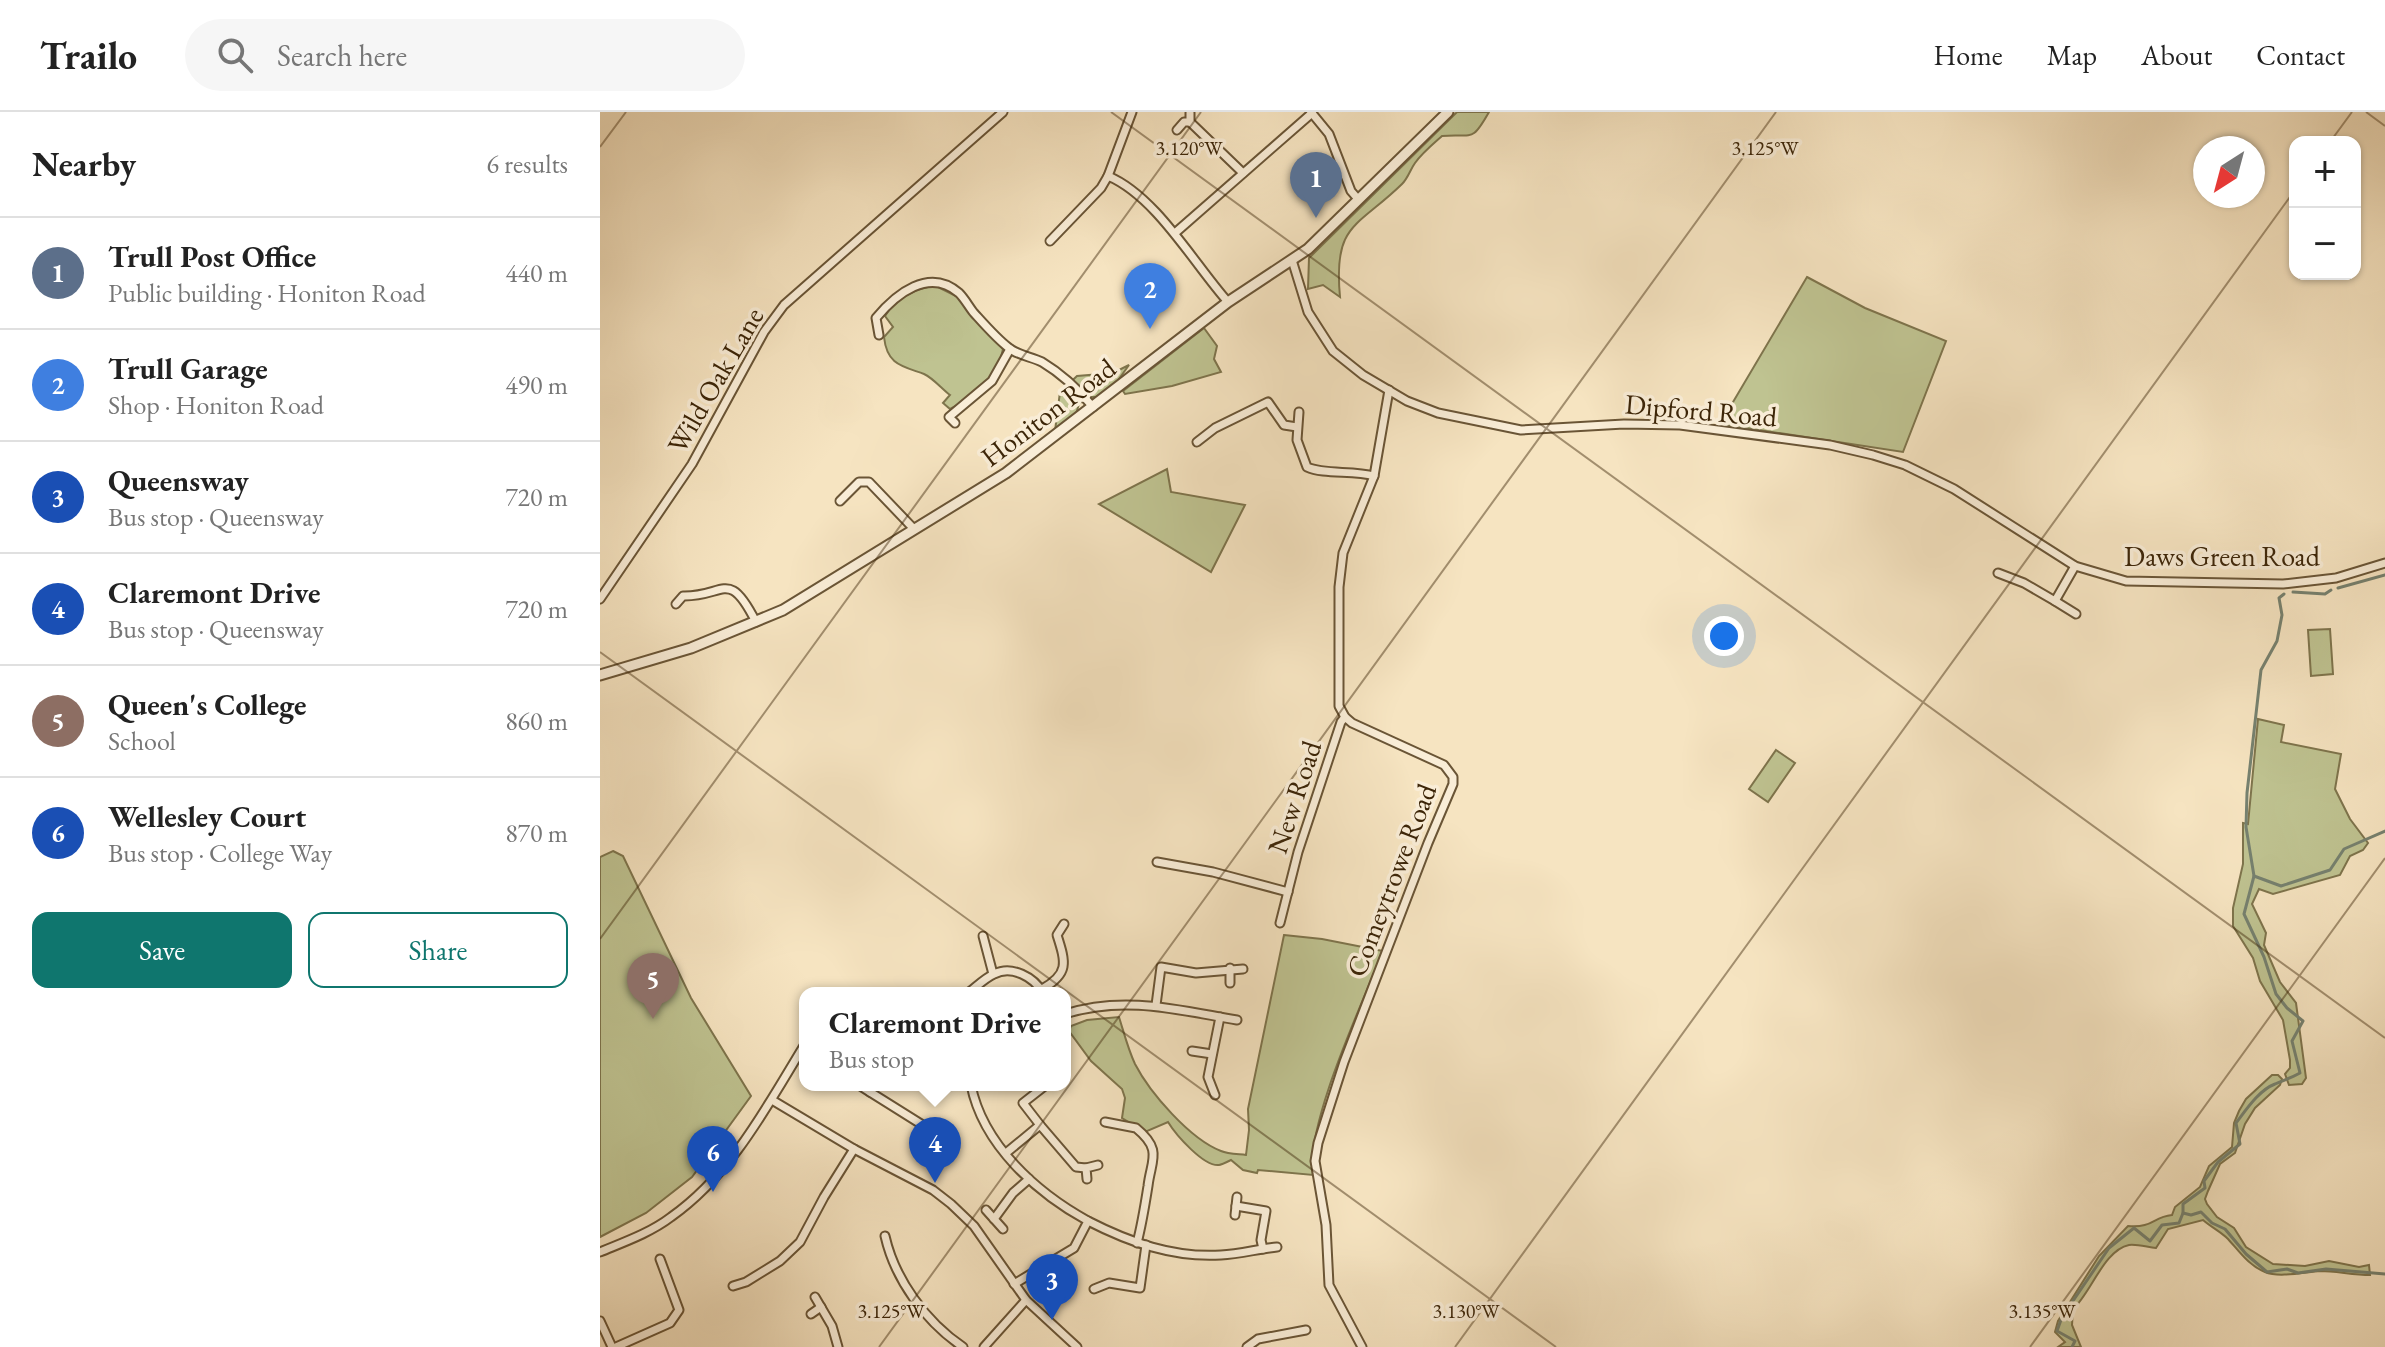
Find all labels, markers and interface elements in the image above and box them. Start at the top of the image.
search box [185,19,745,91]
text: Trailo [40,31,137,80]
icon: search [213,33,257,77]
text: Search here [277,36,407,75]
text: Home [1933,37,2003,73]
text: Map [2047,37,2097,73]
text: About [2141,37,2212,73]
text: Contact [2256,37,2345,73]
text: 3.120°W [1155,135,1223,161]
text: 3.125°W [1731,135,1799,161]
north arrow [2193,136,2265,208]
map controls [2289,136,2361,280]
button: + [2289,136,2361,208]
text: Nearby [32,142,136,186]
text: 6 results [487,147,568,181]
pin: 1 [1290,152,1342,218]
button: − [2289,208,2361,280]
text: Trull Post Office [108,237,316,276]
text: 1 [51,256,65,290]
text: 440 m [505,256,568,290]
pin: 2 [1124,263,1176,329]
text: Public building · Honiton Road [108,276,426,310]
street label: Wild Oak Lane [659,300,771,460]
text: Trull Garage [108,349,268,388]
street label: Honiton Road [973,349,1123,474]
text: 2 [51,368,65,402]
text: 490 m [505,368,568,402]
street label: Dipford Road [1624,385,1779,435]
text: Shop · Honiton Road [108,388,324,422]
text: Queensway [108,461,249,500]
text: 3 [51,480,65,514]
text: 720 m [505,480,568,514]
text: Bus stop · Queensway [108,500,324,534]
street label: Daws Green Road [2124,538,2321,574]
text: Claremont Drive [108,573,320,612]
text: 4 [51,592,65,626]
text: 720 m [505,592,568,626]
text: Bus stop · Queensway [108,612,324,646]
your location [1704,616,1744,656]
text: Queen's College [108,685,307,724]
text: 5 [51,704,65,738]
text: 860 m [505,704,568,738]
text: School [108,724,176,758]
street label: New Road [1259,735,1329,858]
street label: Comeytrowe Road [1338,778,1445,982]
text: Wellesley Court [108,797,306,836]
text: 6 [51,816,65,850]
text: 870 m [505,816,568,850]
text: Bus stop · College Way [108,836,332,870]
button: Save [32,912,292,988]
button: Share [308,912,568,988]
pin: 5 [627,953,679,1019]
popup [799,987,1071,1091]
text: Claremont Drive [829,1003,1041,1042]
text: Bus stop [829,1042,914,1076]
pin: 4 [909,1117,961,1183]
pin: 6 [687,1126,739,1192]
pin: 3 [1026,1254,1078,1320]
text: 3.125°W [857,1298,925,1324]
text: 3.130°W [1432,1298,1500,1324]
text: 3.135°W [2008,1298,2076,1324]

